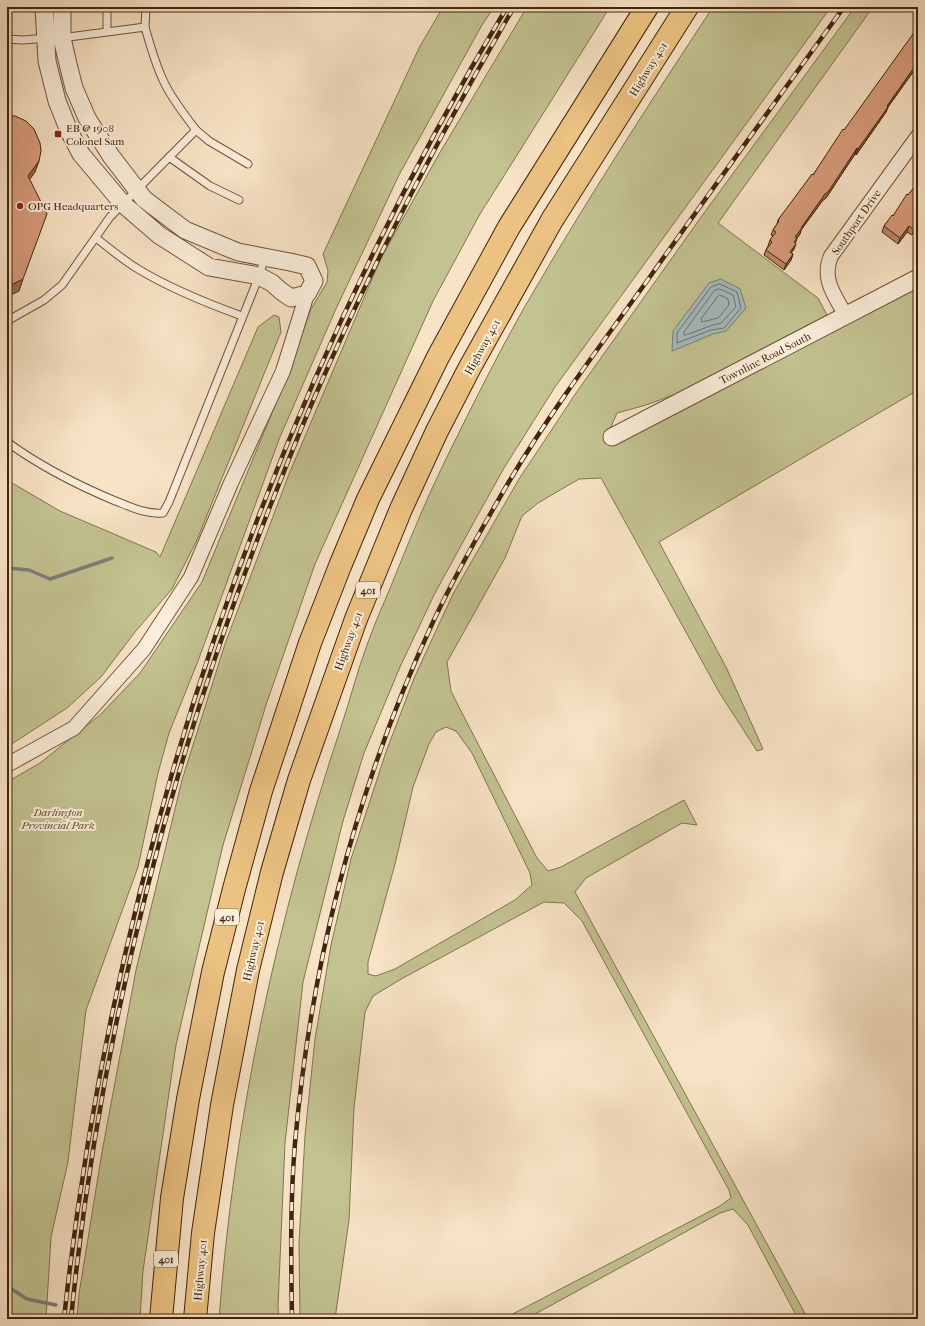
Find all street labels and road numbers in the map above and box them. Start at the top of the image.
street label: Highway 401 [627,40,670,99]
street label: Southport Drive [829,187,884,257]
street label: Highway 401 [462,317,503,377]
street label: Townline Road South [717,329,814,387]
road number: 401 [356,582,380,598]
street label: Highway 401 [332,610,365,672]
road number: 401 [215,909,239,925]
street label: Highway 401 [240,920,267,982]
street label: Highway 401 [191,1239,210,1301]
road number: 401 [154,1251,178,1267]

